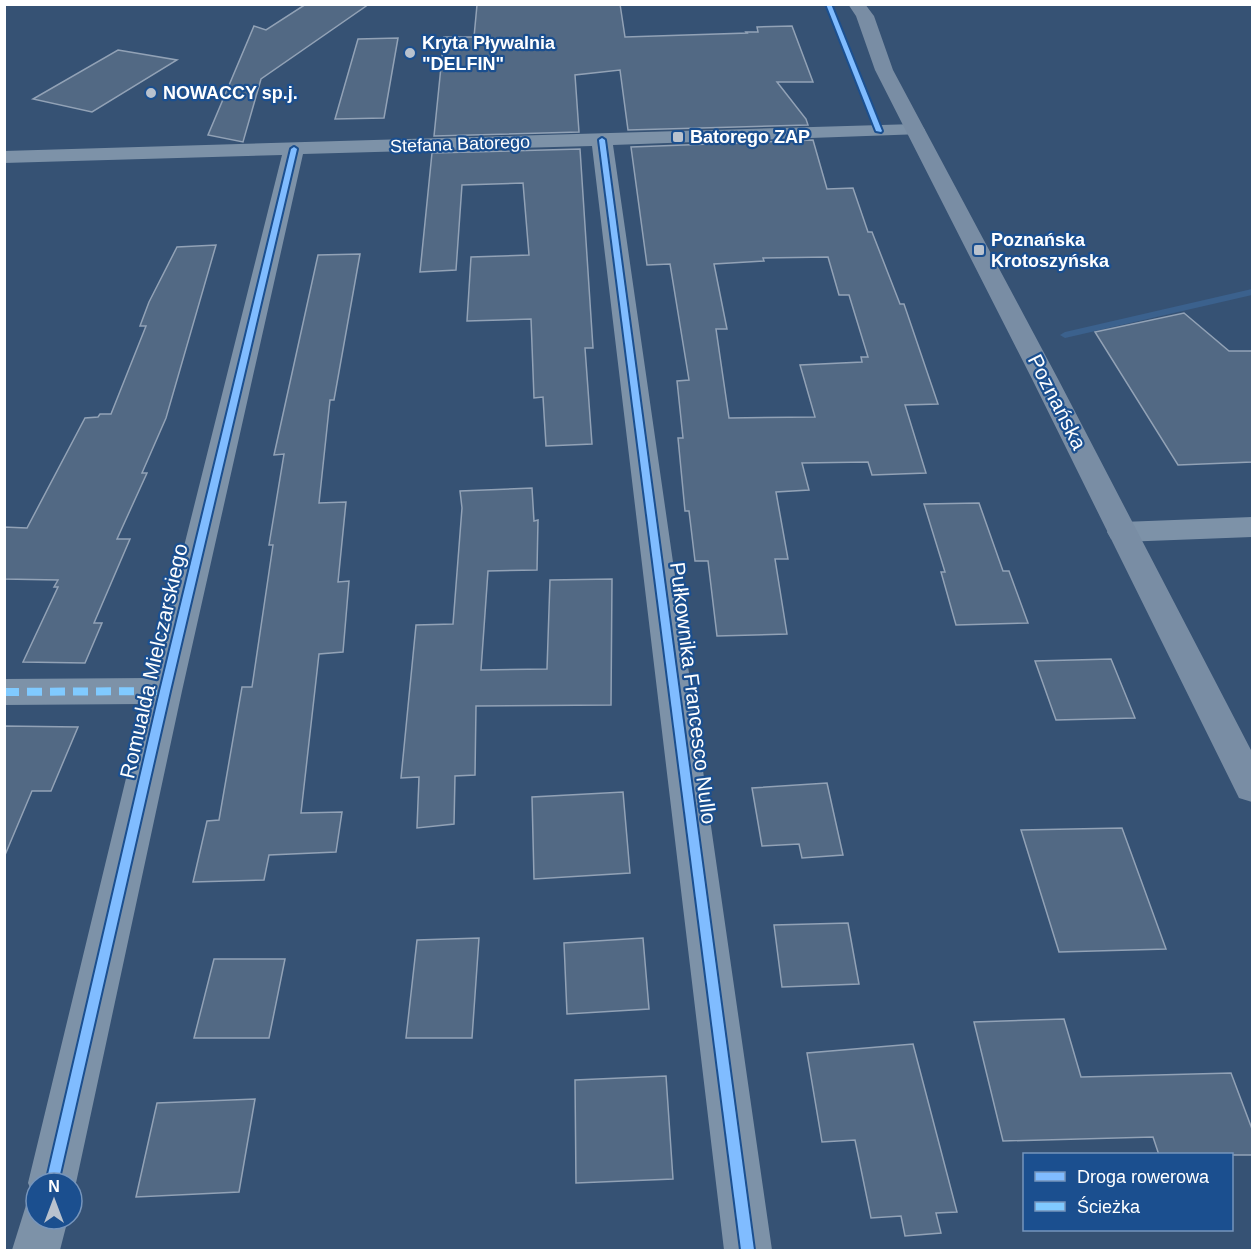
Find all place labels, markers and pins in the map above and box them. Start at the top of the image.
place label: Kryta Pływalnia "DELFIN" [422,33,556,74]
marker: Kryta Pływalnia "DELFIN" [403,46,417,60]
place label: NOWACCY sp.j. [163,83,298,103]
marker: NOWACCY sp.j. [144,86,158,100]
place label: Batorego ZAP [690,127,810,147]
marker: Batorego ZAP [671,130,685,144]
place label: Poznańska Krotoszyńska [991,230,1110,271]
marker: Poznańska Krotoszyńska [972,243,986,257]

